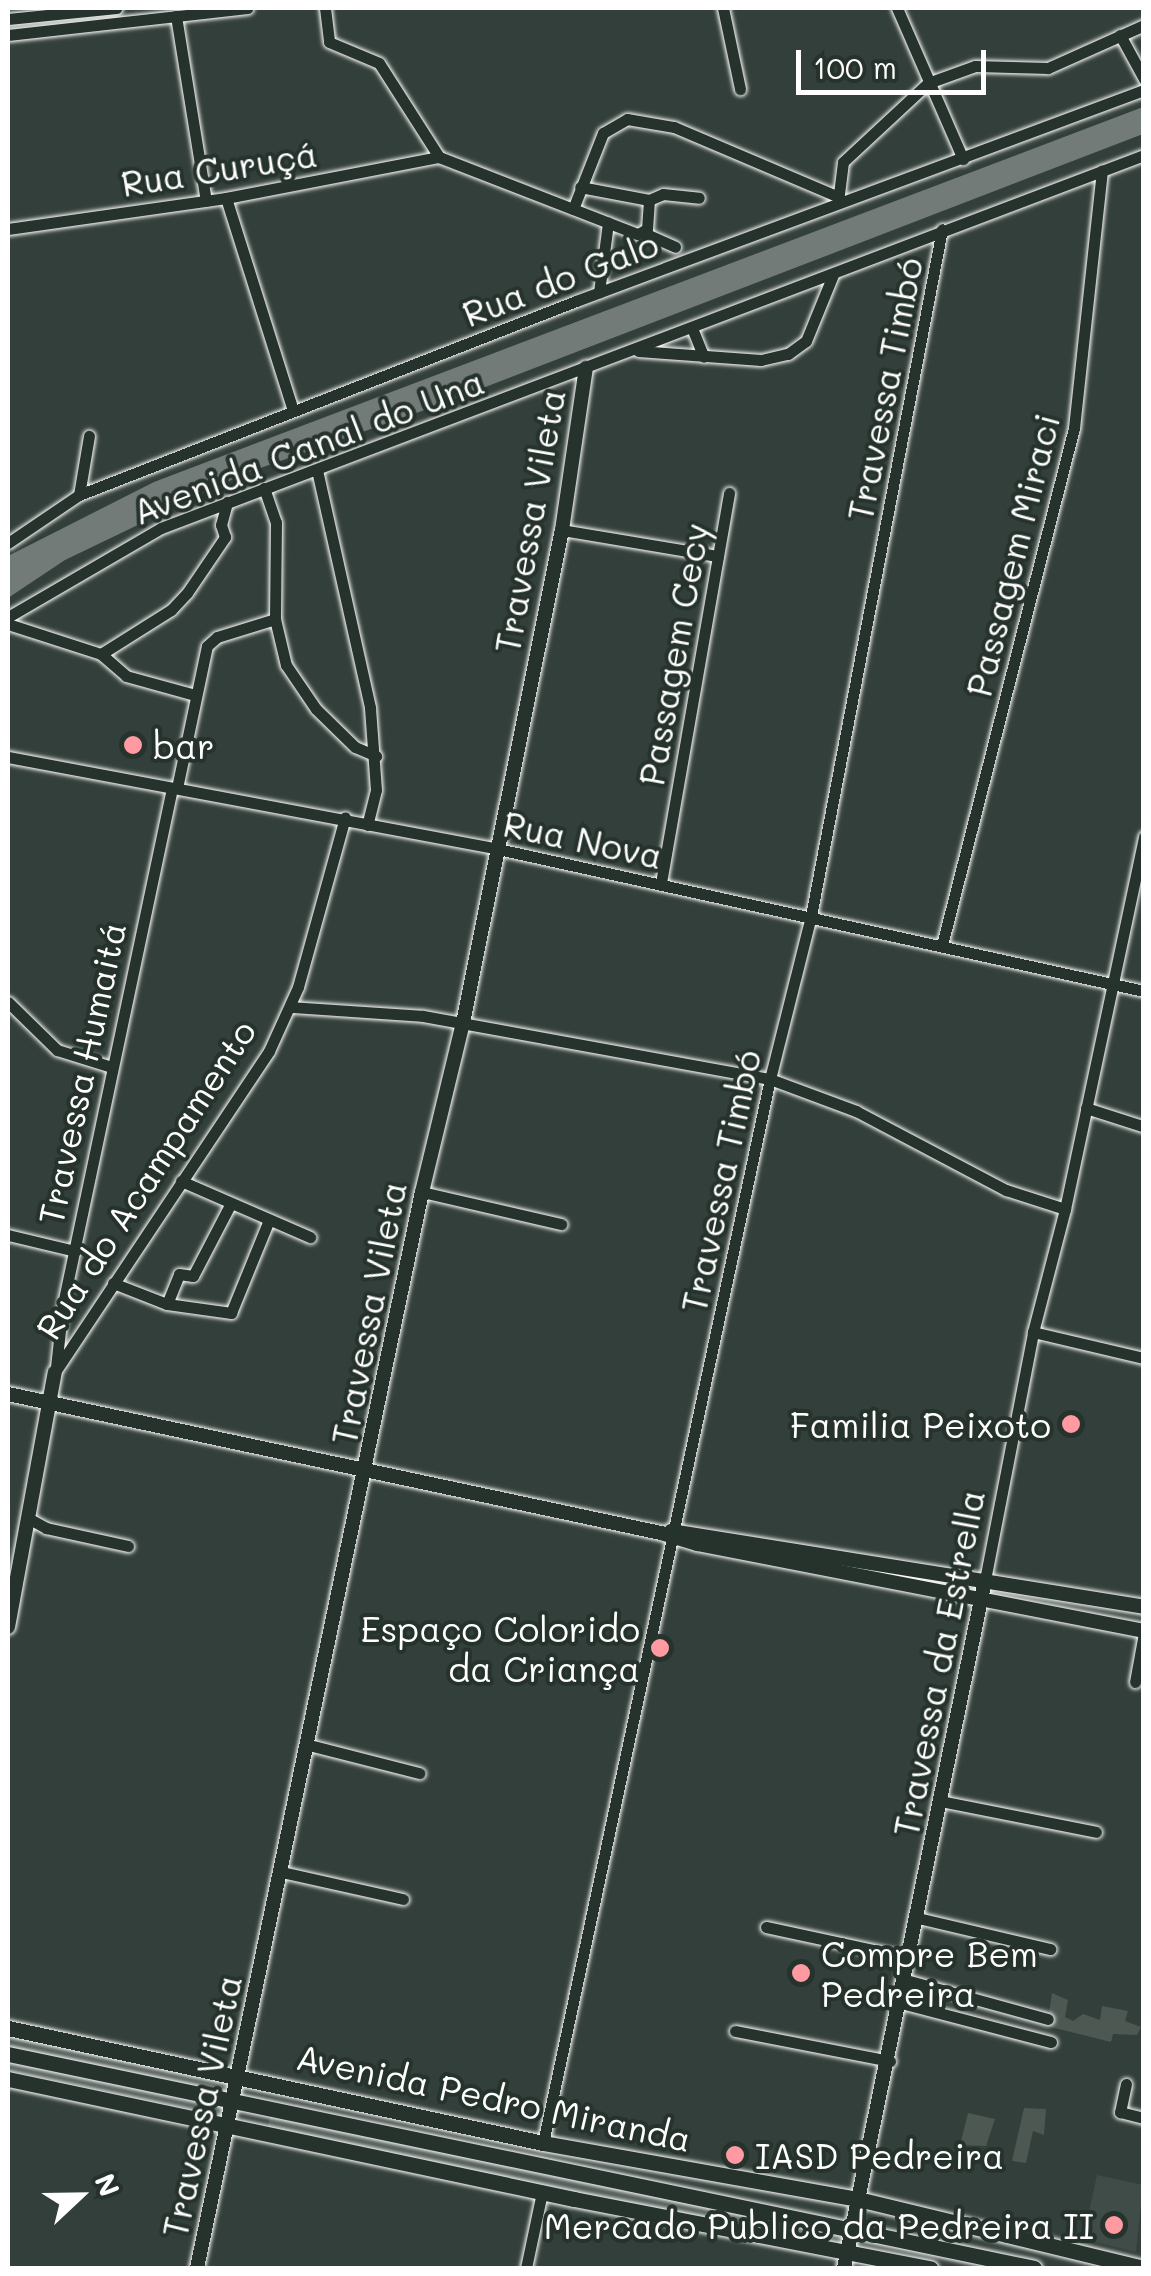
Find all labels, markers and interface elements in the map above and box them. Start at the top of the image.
scale bar [801,30,991,92]
text: 100 m [813,47,897,87]
street label: Rua Curuçá [118,132,320,204]
street label: Rua do Galo [456,221,664,335]
street label: Travessa Timbó [838,254,930,524]
street label: Avenida Canal do Una [126,360,490,532]
street label: Travessa Vileta [485,386,573,656]
street label: Passagem Miraci [957,410,1067,700]
street label: Passagem Cecy [629,520,717,788]
place label: bar [153,724,215,766]
marker: bar [122,734,144,756]
street label: Rua Nova [500,802,666,876]
street label: Travessa Humaitá [28,918,134,1228]
street label: Rua do Acampamento [26,1012,264,1346]
street label: Travessa Timbó [672,1046,768,1316]
street label: Travessa Vileta [322,1178,414,1448]
place label: Familia Peixoto [790,1403,1051,1445]
marker: Familia Peixoto [1060,1413,1082,1435]
street label: Travessa da Estrella [884,1486,992,1840]
place label: Espaço Colorido da Criança [360,1607,640,1689]
marker: Espaço Colorido da Criança [649,1637,671,1659]
place label: Compre Bem Pedreira [821,1932,1038,2014]
marker: Compre Bem Pedreira [790,1962,812,1984]
street label: Travessa Vileta [153,1971,249,2241]
street label: Avenida Pedro Miranda [293,2035,695,2159]
place label: IASD Pedreira [755,2134,1004,2176]
marker: IASD Pedreira [724,2144,746,2166]
north arrow [30,2146,130,2246]
text: N [87,2168,128,2201]
place label: Mercado Publico da Pedreira II [544,2204,1094,2246]
marker: Mercado Publico da Pedreira II [1103,2214,1125,2236]

